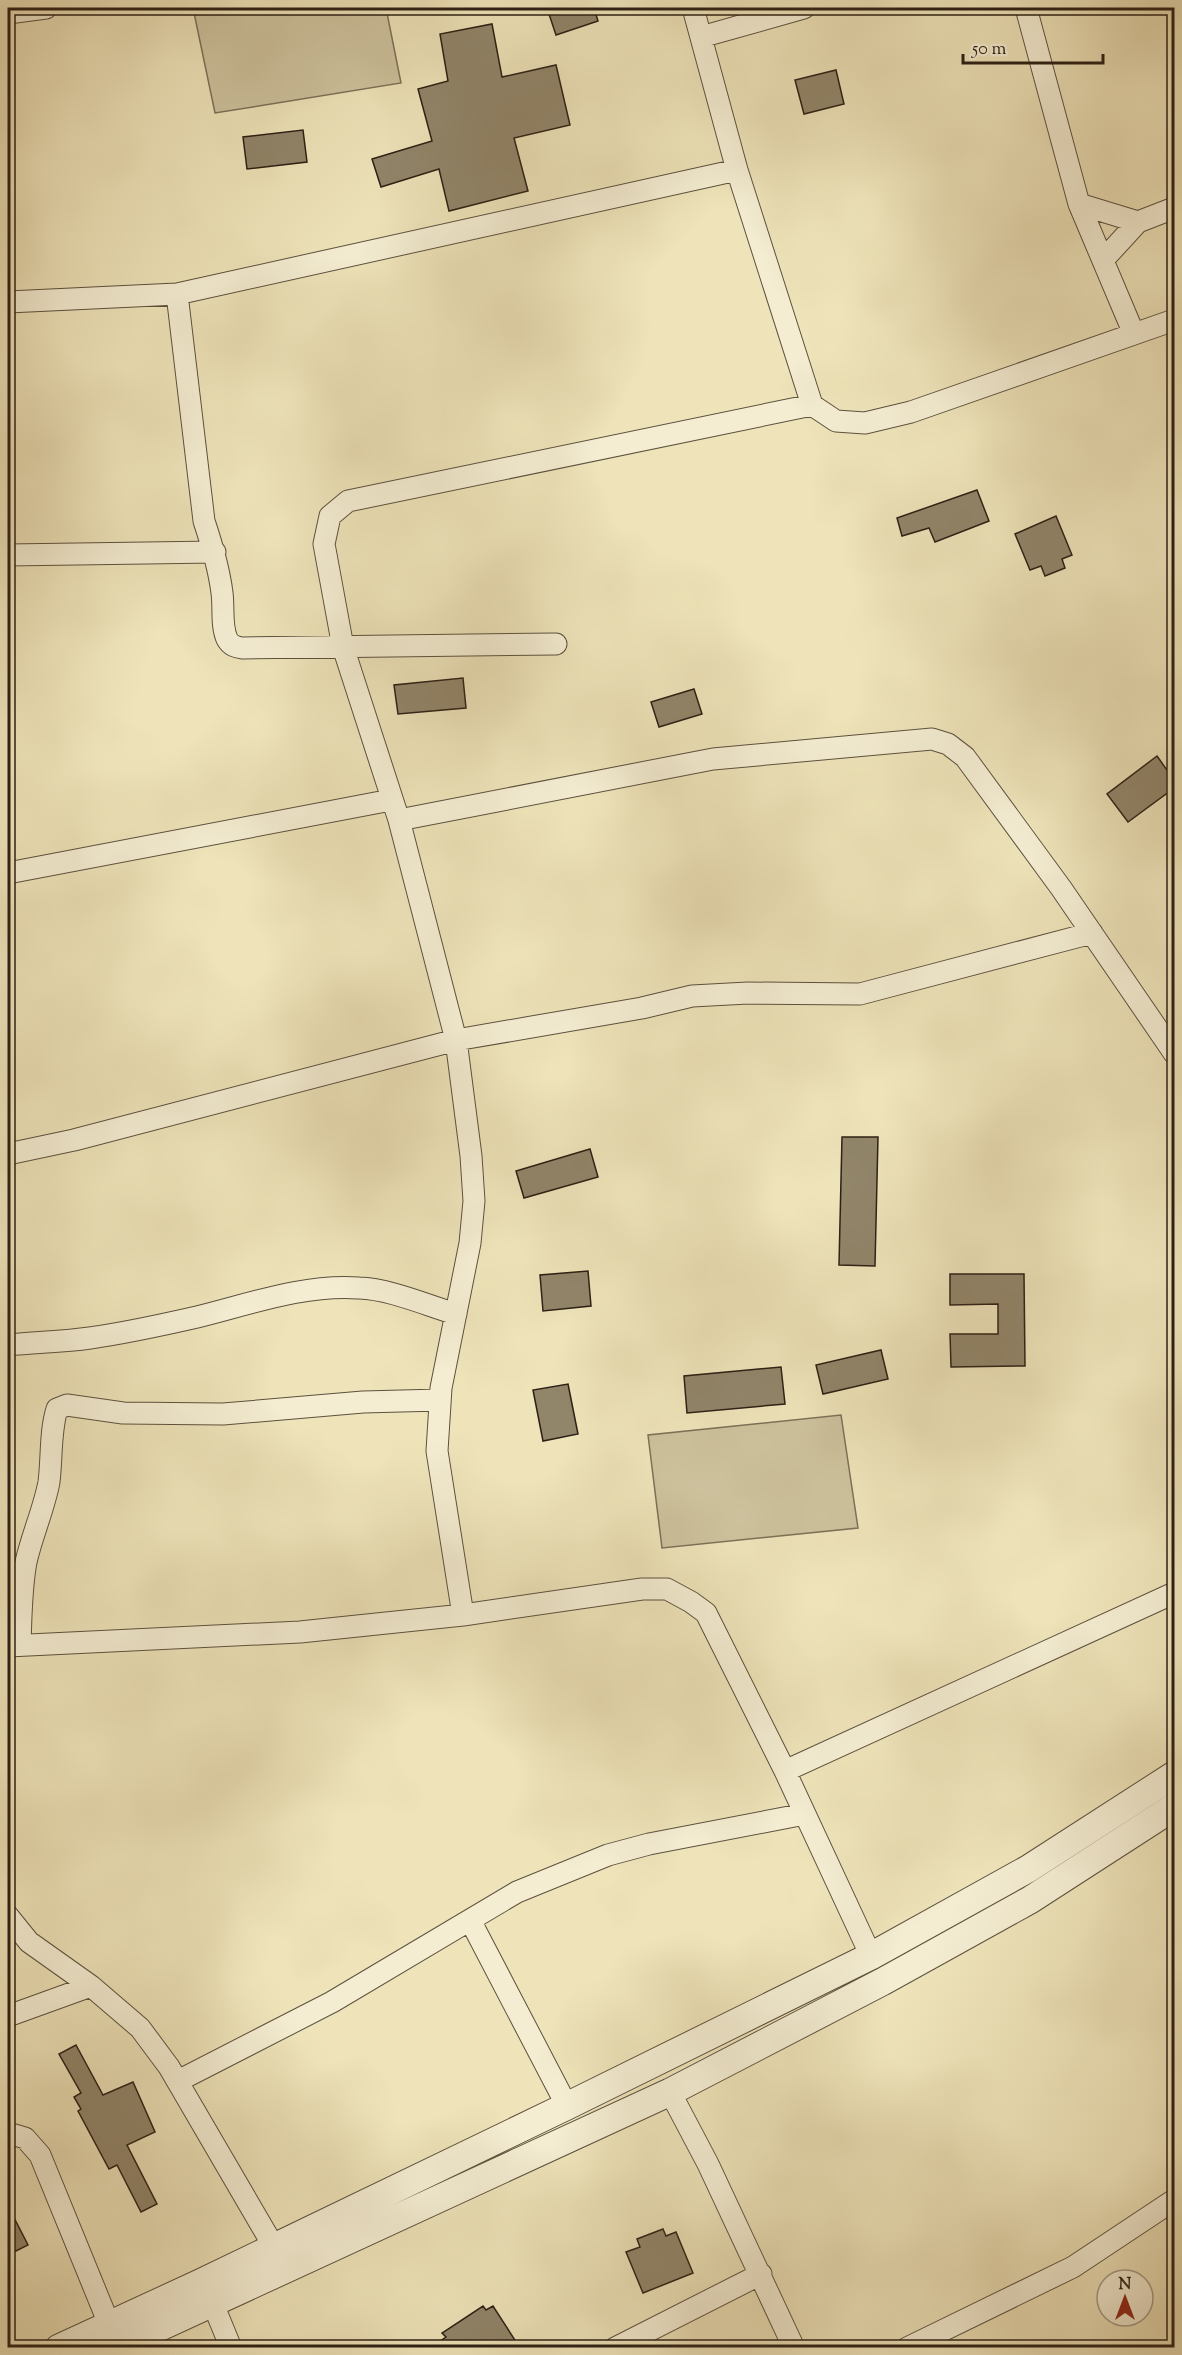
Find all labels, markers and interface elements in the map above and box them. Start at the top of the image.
scale bar [963,27,1102,65]
text: 50 m [971,37,1007,63]
north arrow [1095,2268,1155,2328]
text: N [1119,2274,1132,2297]

